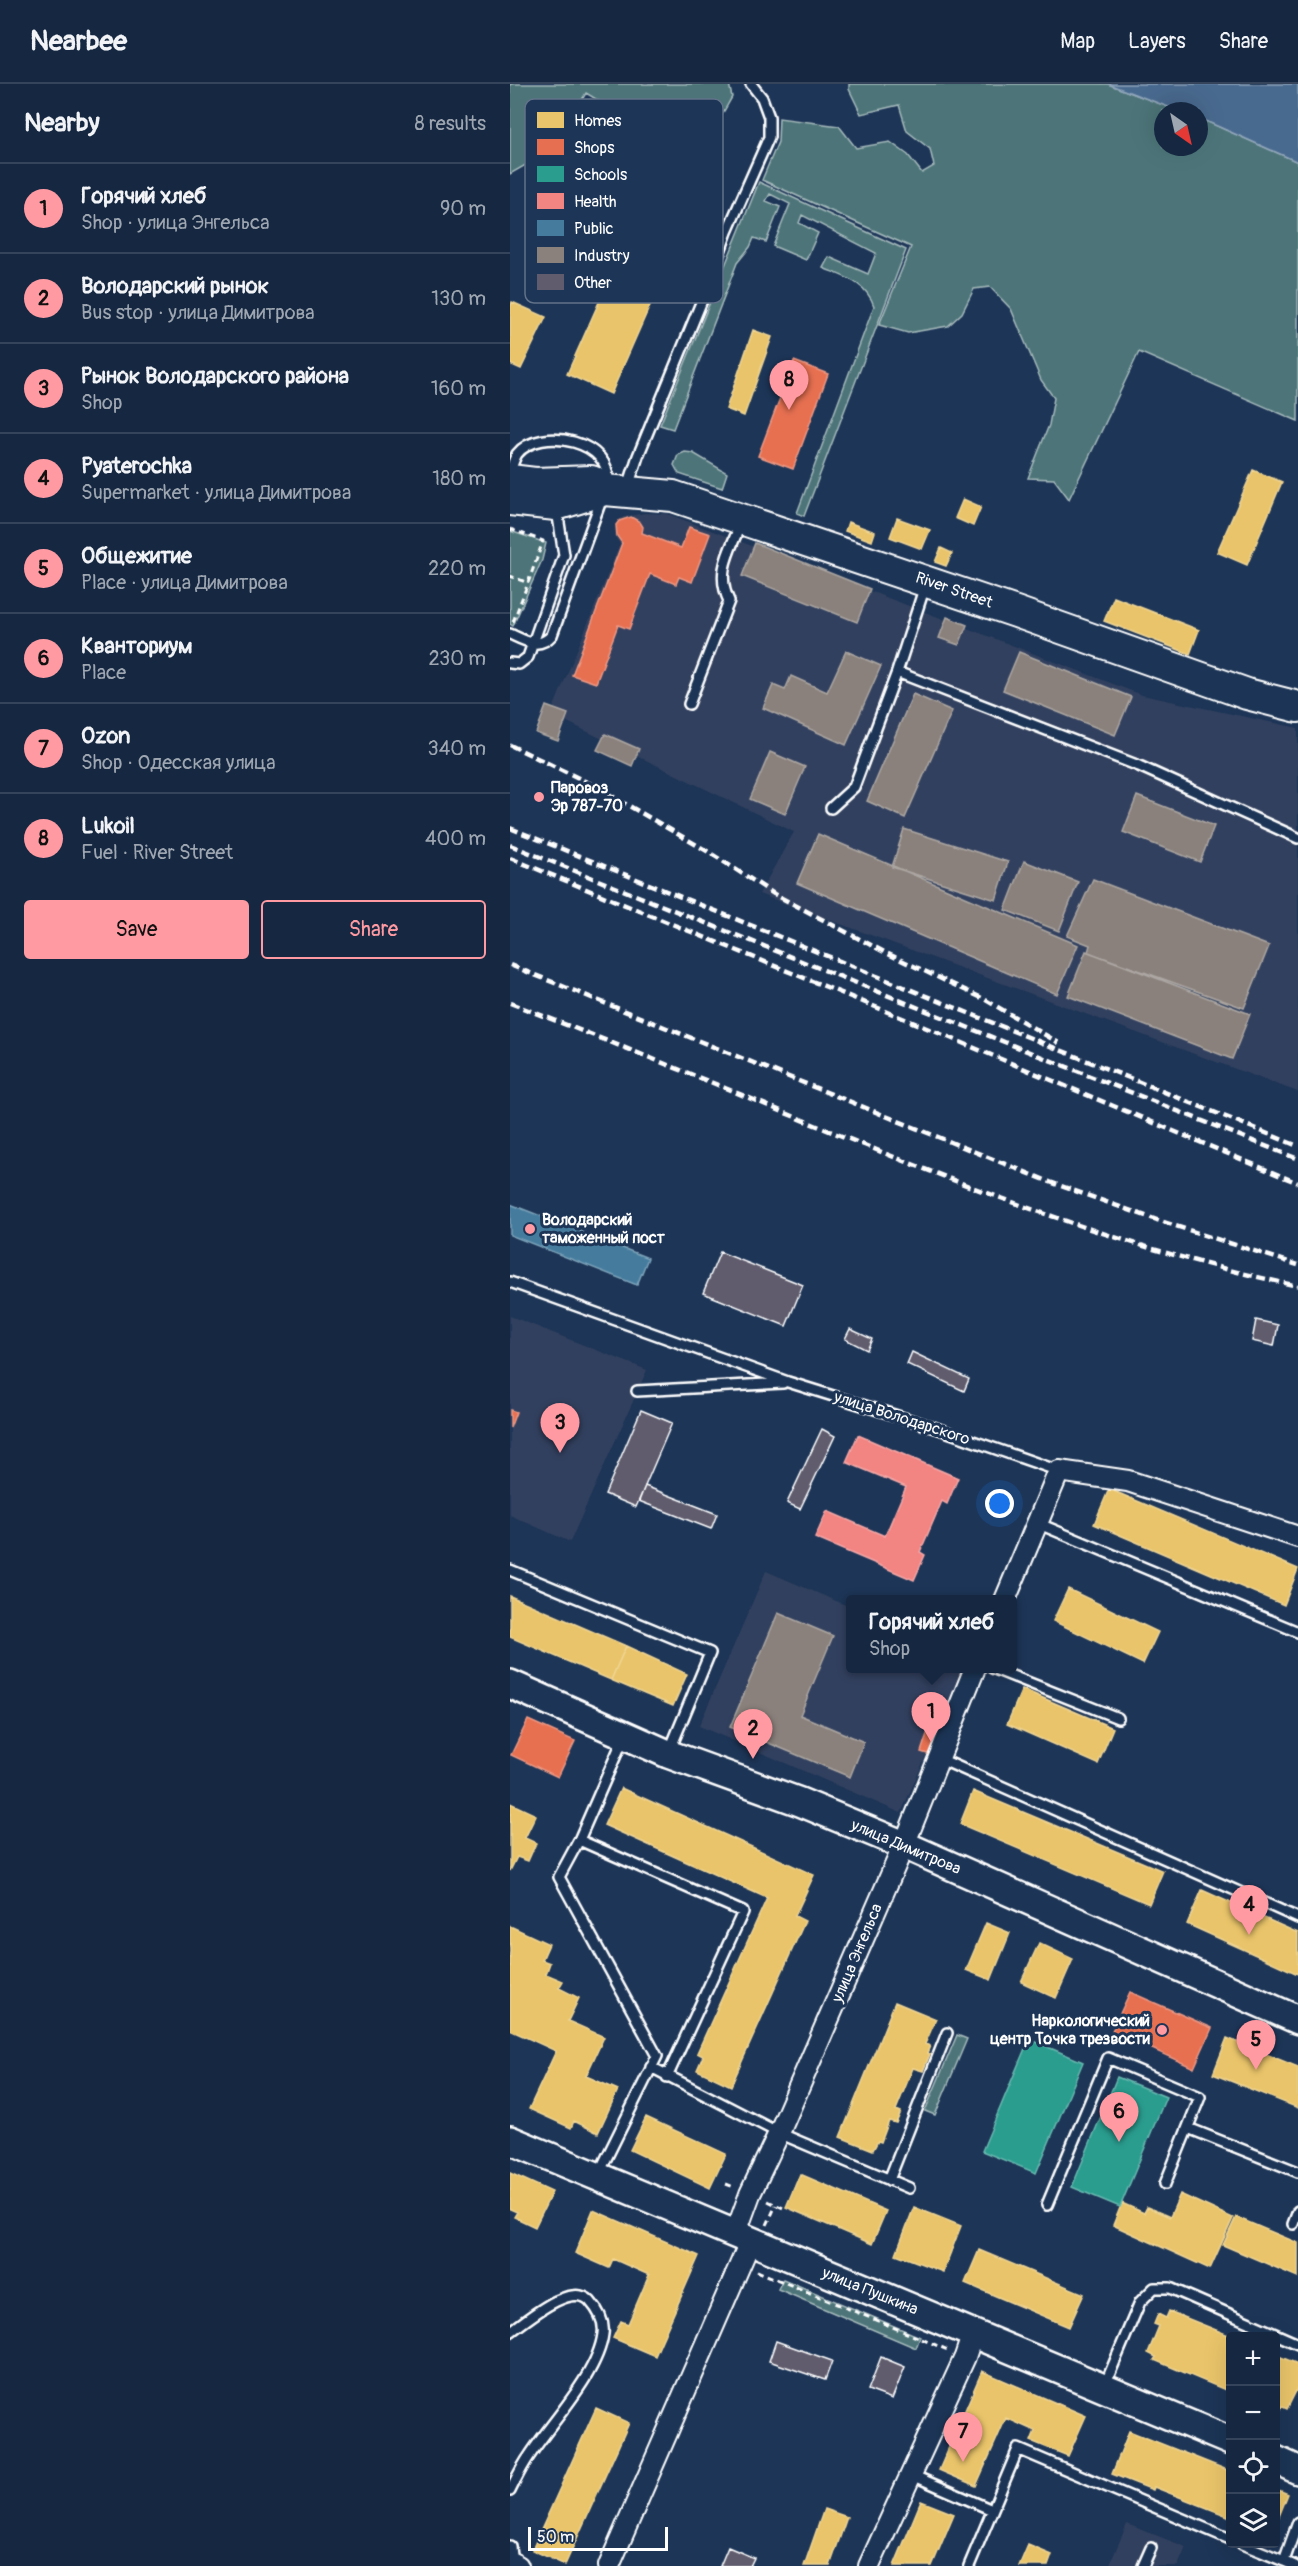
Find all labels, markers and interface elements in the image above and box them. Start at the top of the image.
text: Nearbee [30,24,127,59]
text: Map [1060,28,1095,55]
text: Layers [1128,28,1186,55]
text: Share [1219,28,1268,55]
legend [525,99,723,303]
north arrow [1154,102,1208,156]
text: Nearby [24,107,100,139]
text: 8 results [415,111,486,136]
text: Homes [574,111,622,131]
text: Shops [574,138,614,158]
text: Schools [574,165,627,185]
text: Горячий хлеб [81,182,206,210]
text: Health [574,192,617,212]
text: 1 [40,196,47,221]
text: 90 m [440,196,486,221]
text: Shop · улица Энгельса [81,210,270,235]
text: Public [574,219,614,239]
text: Industry [574,246,630,266]
text: Володарский рынок [81,272,269,300]
text: Other [574,273,612,293]
text: 2 [38,286,49,311]
text: 130 m [431,286,486,311]
text: Bus stop · улица Димитрова [81,300,315,325]
pin: 8 [770,360,808,410]
text: Рынок Володарского района [81,362,349,390]
text: 3 [38,376,49,401]
text: 160 m [431,376,486,401]
text: Shop [81,390,122,415]
text: Pyaterochka [81,452,192,480]
text: 4 [38,466,49,491]
text: 180 m [432,466,486,491]
text: Supermarket · улица Димитрова [81,480,351,505]
text: Общежитие [81,542,192,570]
text: 5 [38,556,49,581]
text: 220 m [428,556,486,581]
street label: River Street [913,567,996,613]
text: Place · улица Димитрова [81,570,288,595]
text: Кванториум [81,632,193,660]
text: 6 [38,646,49,671]
text: 230 m [429,646,486,671]
text: Place [81,660,126,685]
text: Ozon [81,722,130,750]
text: 7 [38,736,49,761]
text: 340 m [427,736,486,761]
text: Shop · Одесская улица [81,750,276,775]
place label: Паровоз Эр 787-70 [551,778,623,816]
marker: Паровоз Эр 787-70 [532,790,546,804]
text: Lukoil [81,812,135,840]
text: 8 [38,826,49,851]
text: 400 m [425,826,486,851]
text: Fuel · River Street [81,840,233,865]
button: Save [24,900,249,959]
button: Share [261,900,486,959]
place label: Володарский таможенный пост [542,1210,666,1248]
marker: Володарский таможенный пост [523,1222,537,1236]
street label: улица Володарского [831,1386,973,1450]
pin: 3 [541,1404,580,1453]
your location [985,1489,1014,1518]
popup [846,1595,1017,1673]
text: Горячий хлеб [869,1608,994,1636]
text: Shop [869,1636,910,1661]
pin: 1 [912,1692,950,1742]
pin: 2 [734,1710,772,1759]
street label: улица Димитрова [847,1815,964,1879]
pin: 4 [1230,1886,1268,1935]
street label: улица Энгельса [827,1900,887,2006]
place label: Наркологический центр Точка трезвости [990,2011,1151,2049]
pin: 5 [1236,2020,1276,2070]
marker: Наркологический центр Точка трезвости [1155,2023,1169,2037]
pin: 6 [1100,2092,1138,2142]
street label: улица Пушкина [818,2262,921,2319]
map controls [1226,2332,1280,2548]
button: + [1226,2332,1280,2386]
button: − [1226,2386,1280,2440]
pin: 7 [944,2412,982,2462]
button: locate [1226,2440,1280,2494]
button: layers [1226,2494,1280,2548]
scale bar [528,2524,668,2552]
text: 50 m [537,2527,574,2547]

